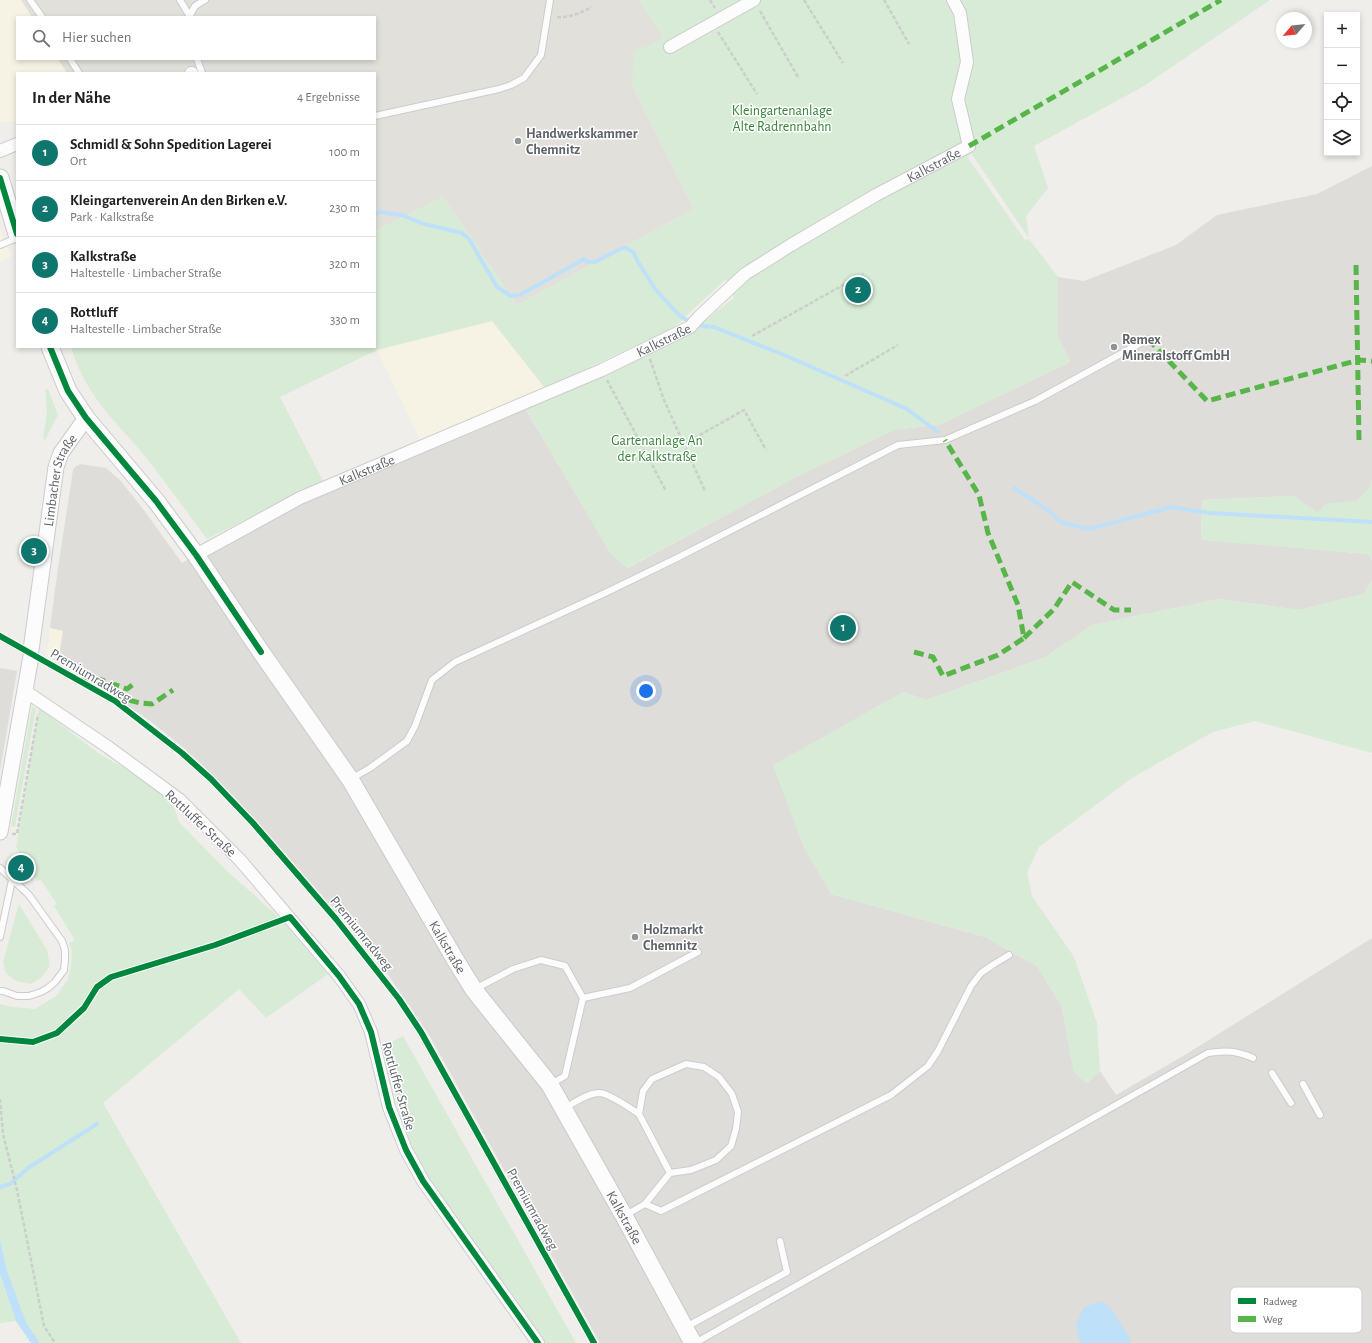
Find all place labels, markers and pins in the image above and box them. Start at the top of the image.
place label: Handwerkskammer Chemnitz [526,127,638,157]
marker: Handwerkskammer Chemnitz [513,136,523,146]
pin: 2 [845,275,871,305]
place label: Remex Mineralstoff GmbH [1122,333,1230,363]
marker: Remex Mineralstoff GmbH [1109,342,1119,352]
pin: 3 [21,536,47,566]
pin: 1 [830,613,856,643]
pin: 4 [8,853,34,883]
place label: Holzmarkt Chemnitz [643,923,704,953]
marker: Holzmarkt Chemnitz [630,932,640,942]

